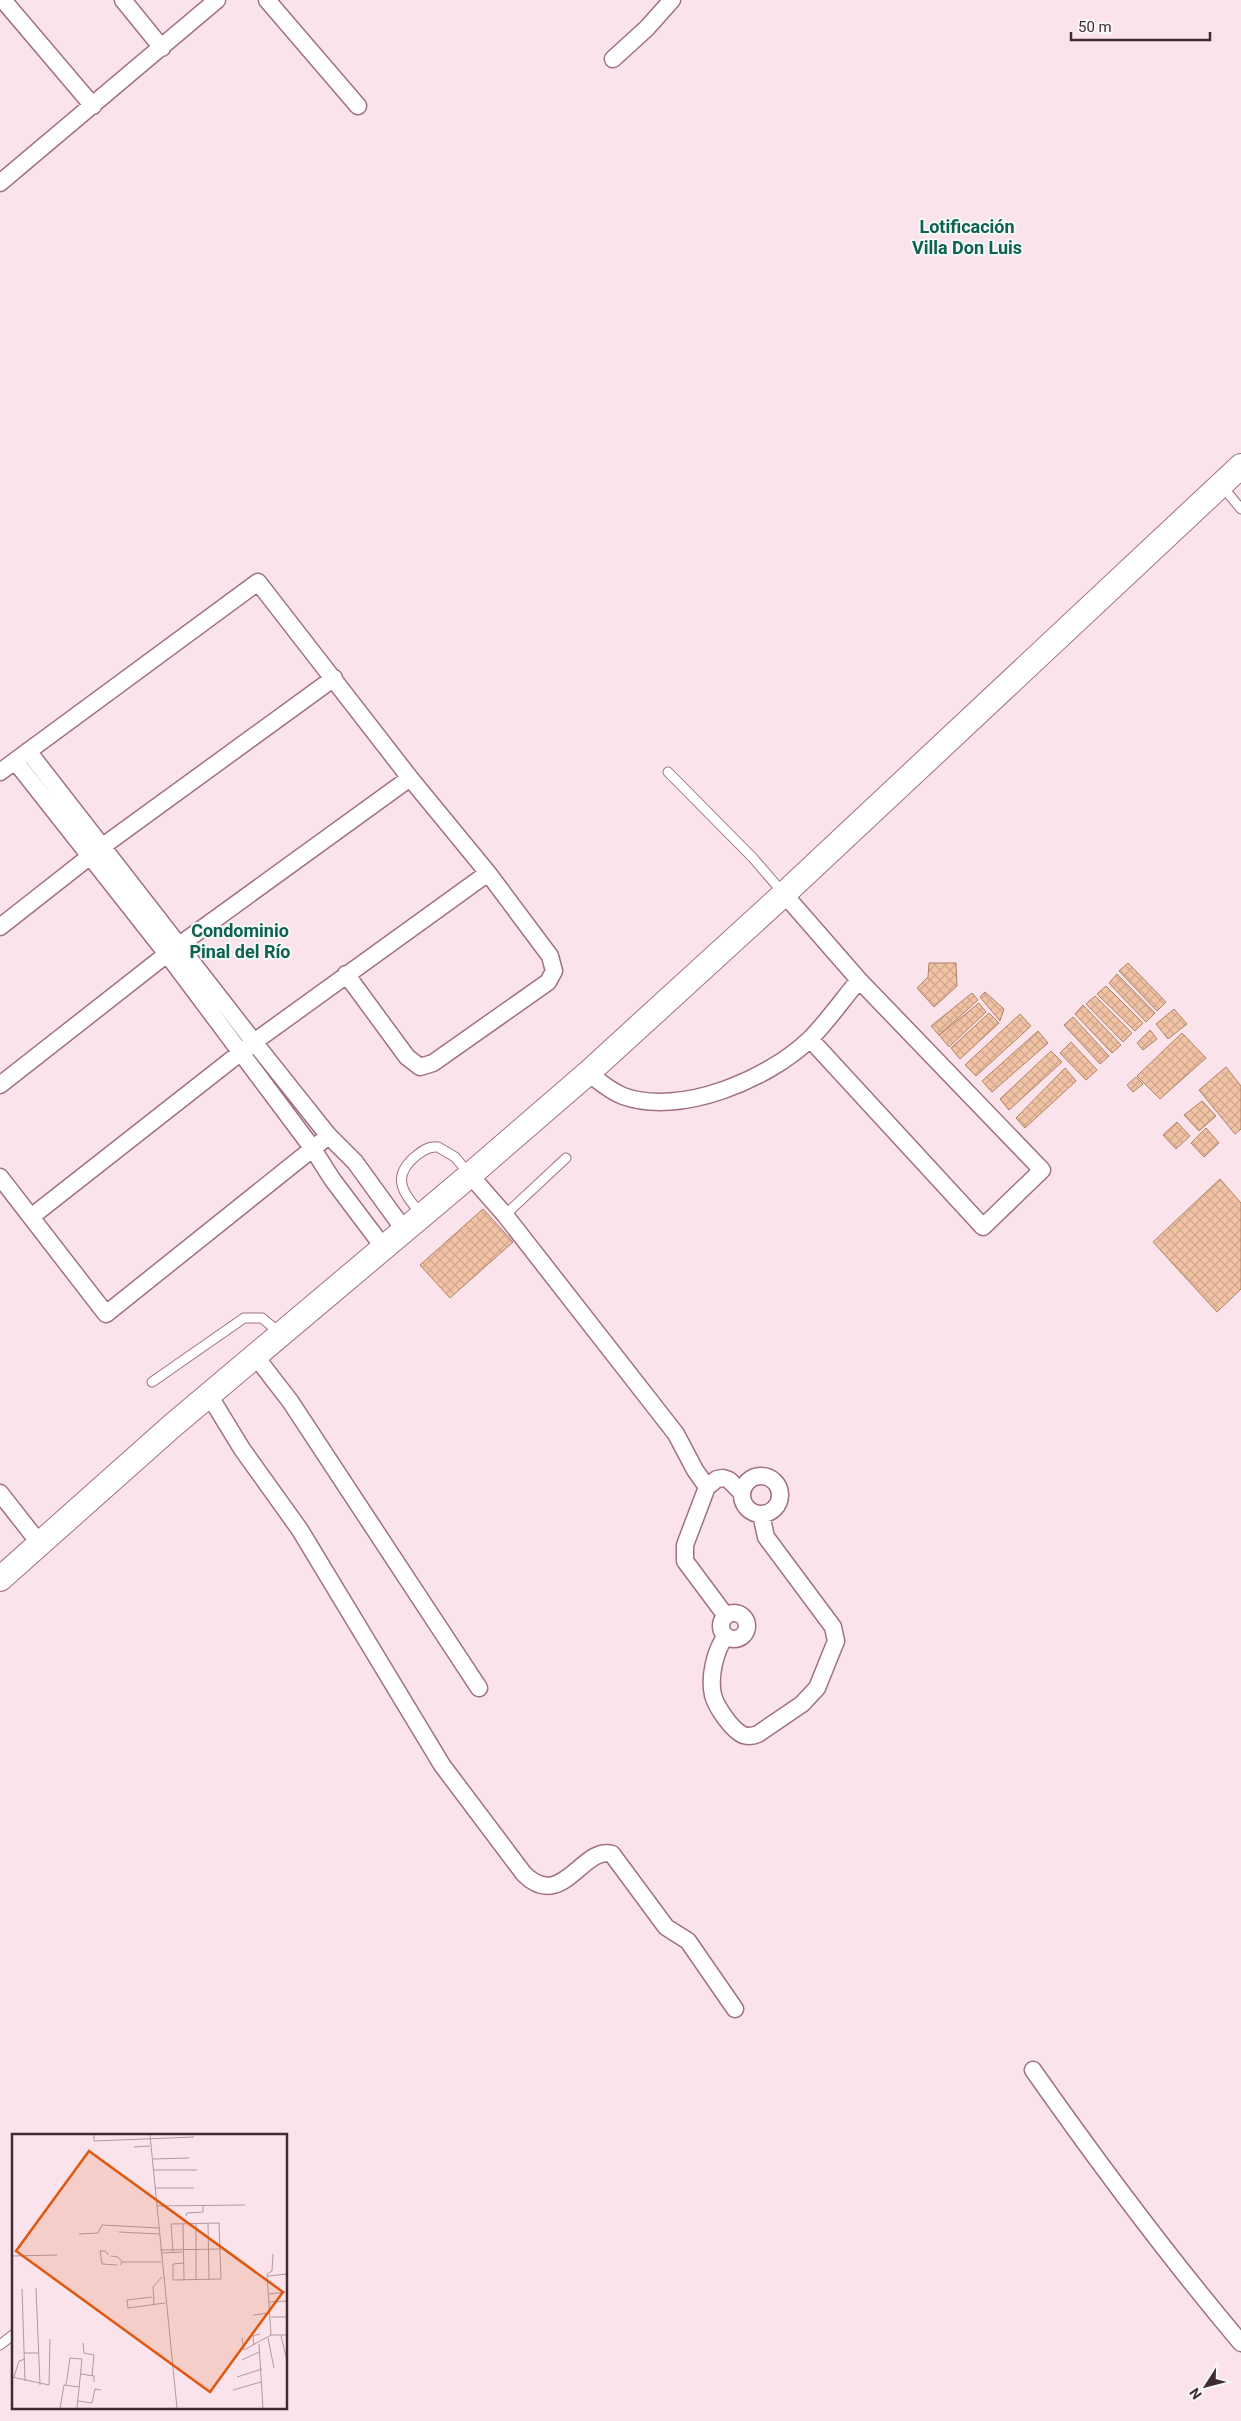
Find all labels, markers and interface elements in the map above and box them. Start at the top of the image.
scale bar [1071,10,1210,42]
text: 50 m [1078,18,1112,36]
district label: Lotificación Villa Don Luis [912,216,1022,258]
district label: Condominio Pinal del Río [189,920,291,962]
inset map [12,2134,288,2408]
north arrow [1181,2361,1231,2411]
text: N [1186,2385,1205,2402]

